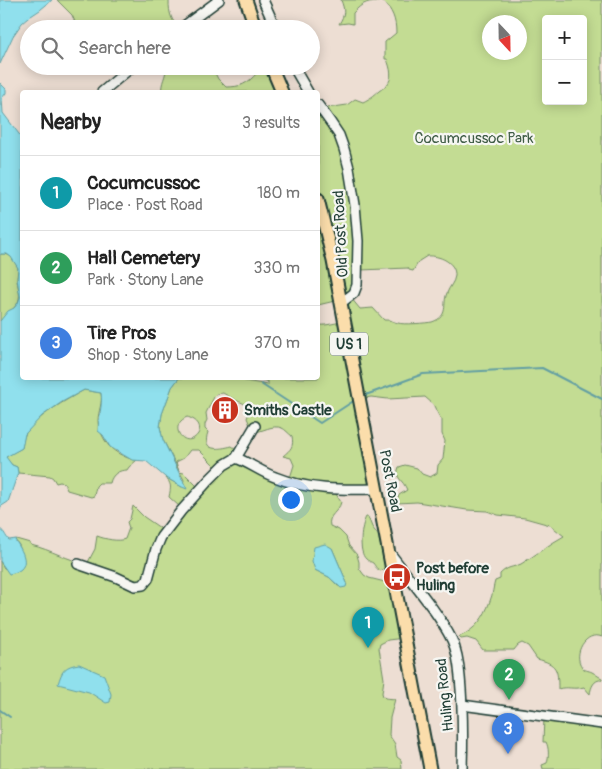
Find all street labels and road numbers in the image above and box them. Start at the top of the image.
street label: Old Post Road [329,190,353,278]
road number: US 1 [330,332,368,356]
street label: Post Road [375,448,405,514]
street label: Huling Road [432,657,458,733]

